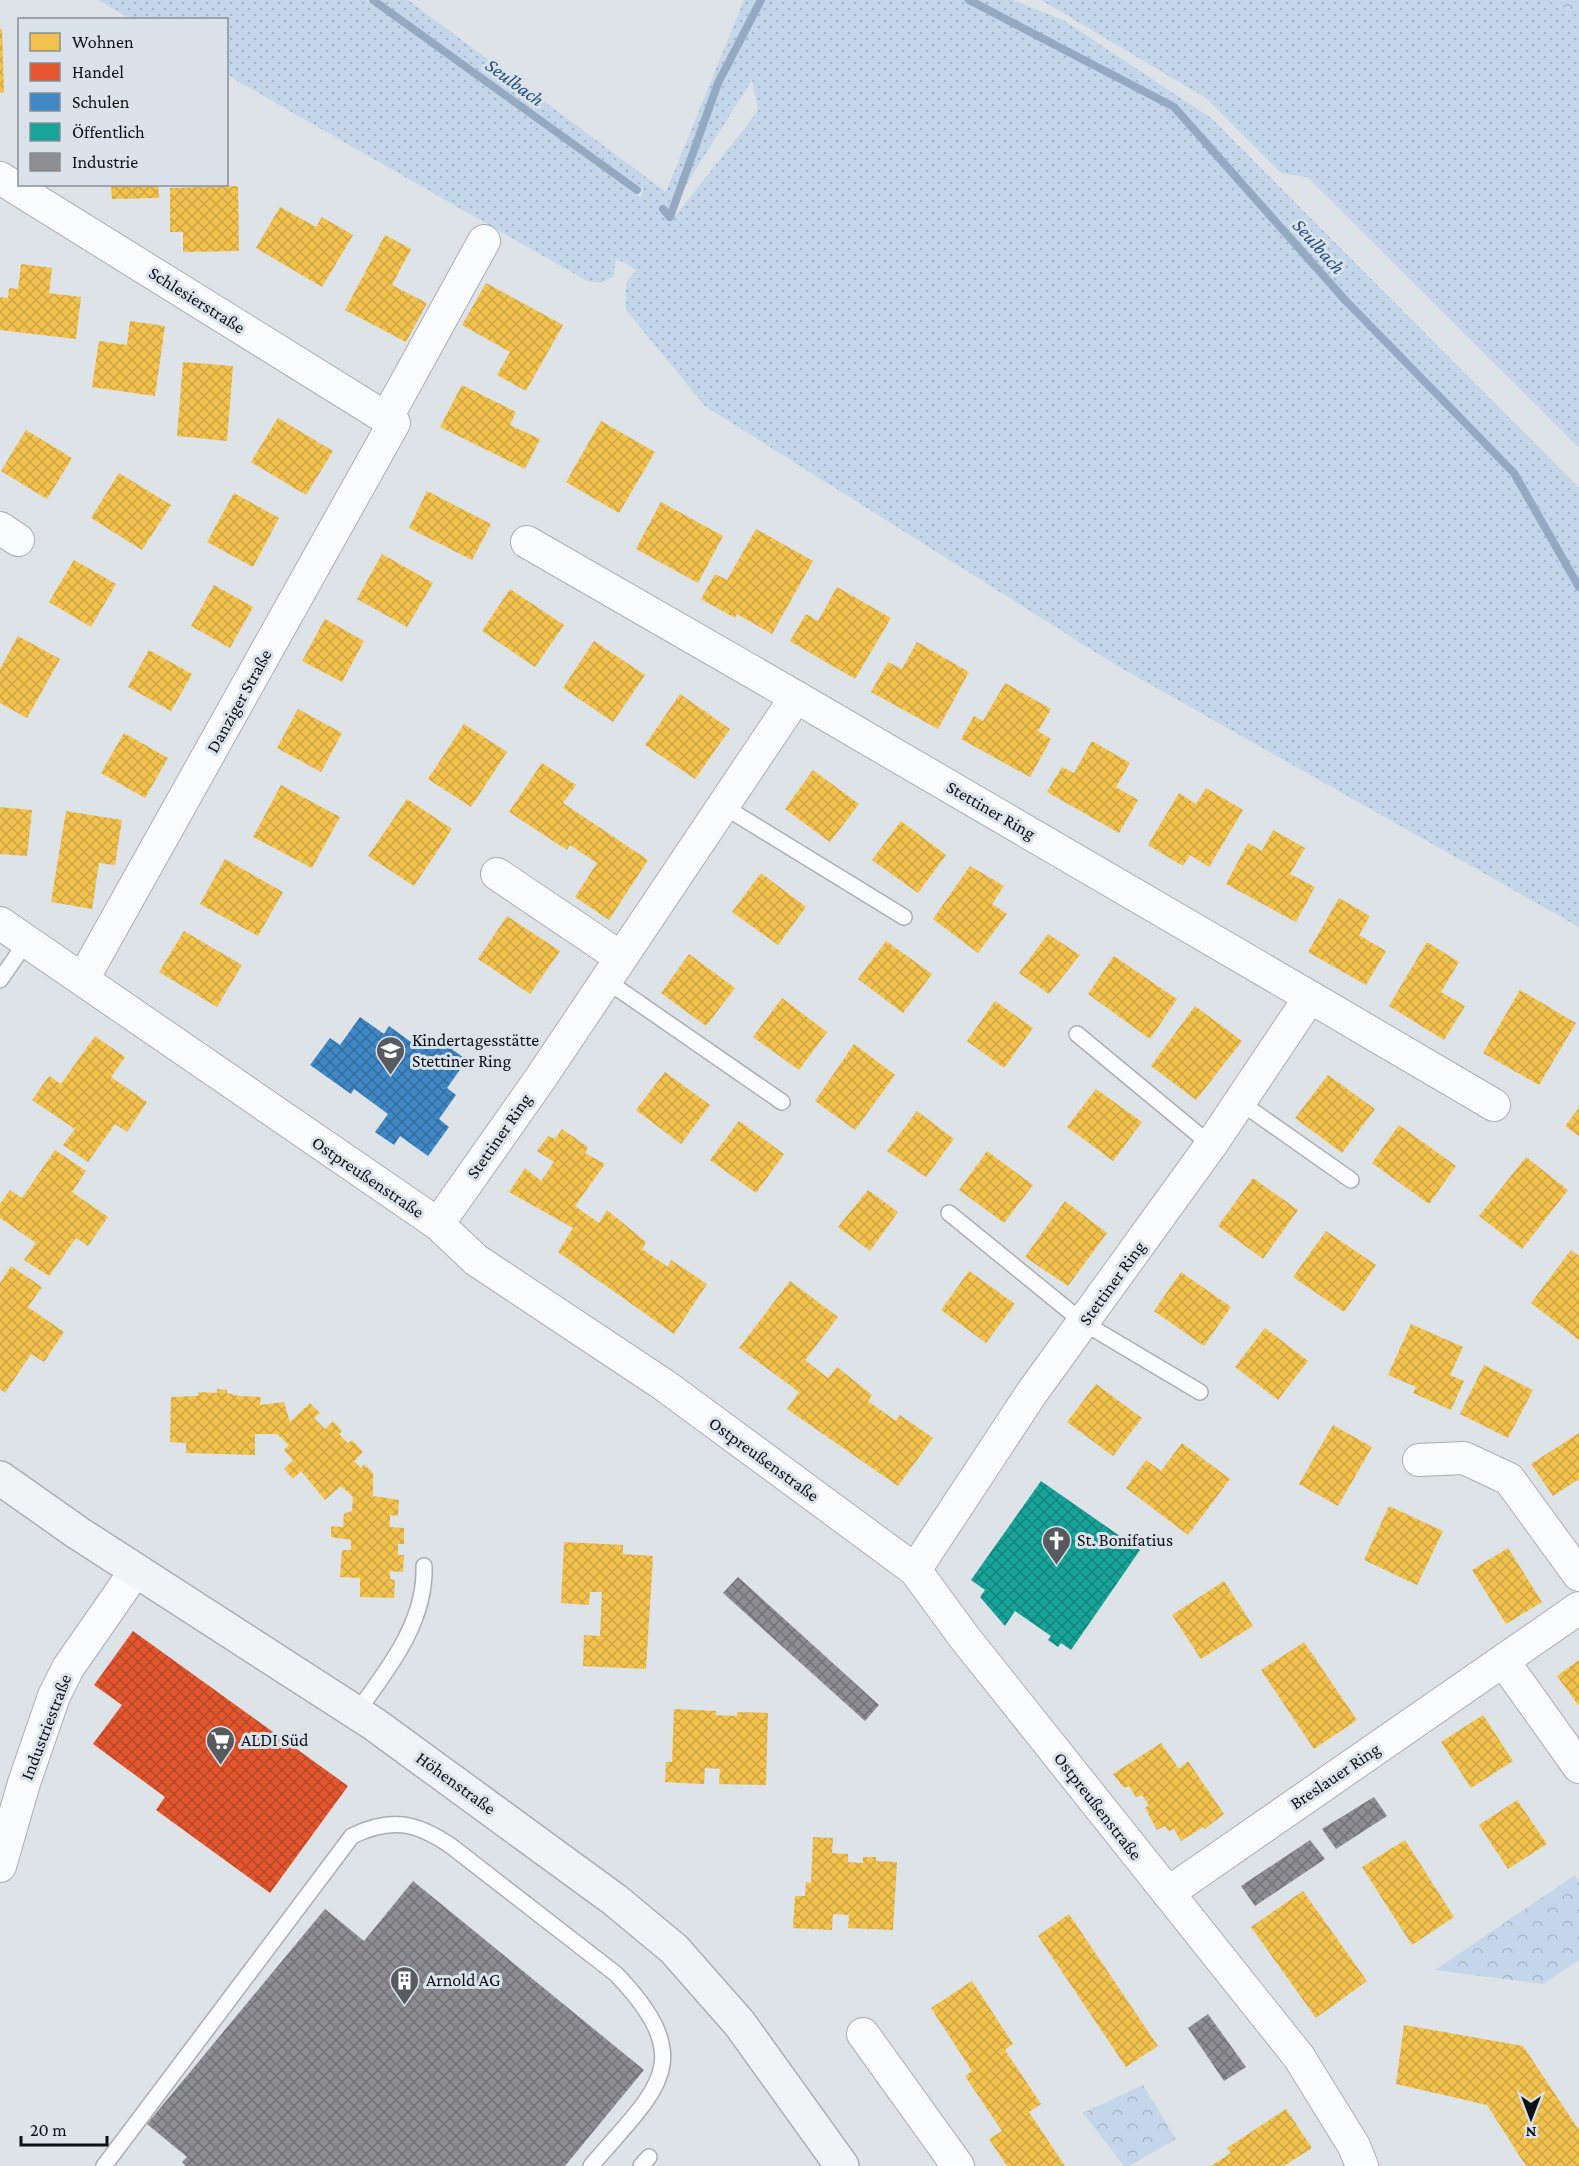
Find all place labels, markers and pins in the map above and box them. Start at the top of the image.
place label: Kindertagesstätte Stettiner Ring [412,1030,539,1071]
school or university icon: Kindertagesstätte Stettiner Ring [375,1034,407,1076]
church icon: St. Bonifatius [1040,1524,1072,1566]
place label: St. Bonifatius [1077,1530,1173,1550]
supermarket icon: ALDI Süd [204,1724,236,1766]
place label: ALDI Süd [241,1730,309,1750]
building icon: Arnold AG [389,1964,421,2006]
place label: Arnold AG [426,1970,500,1990]

